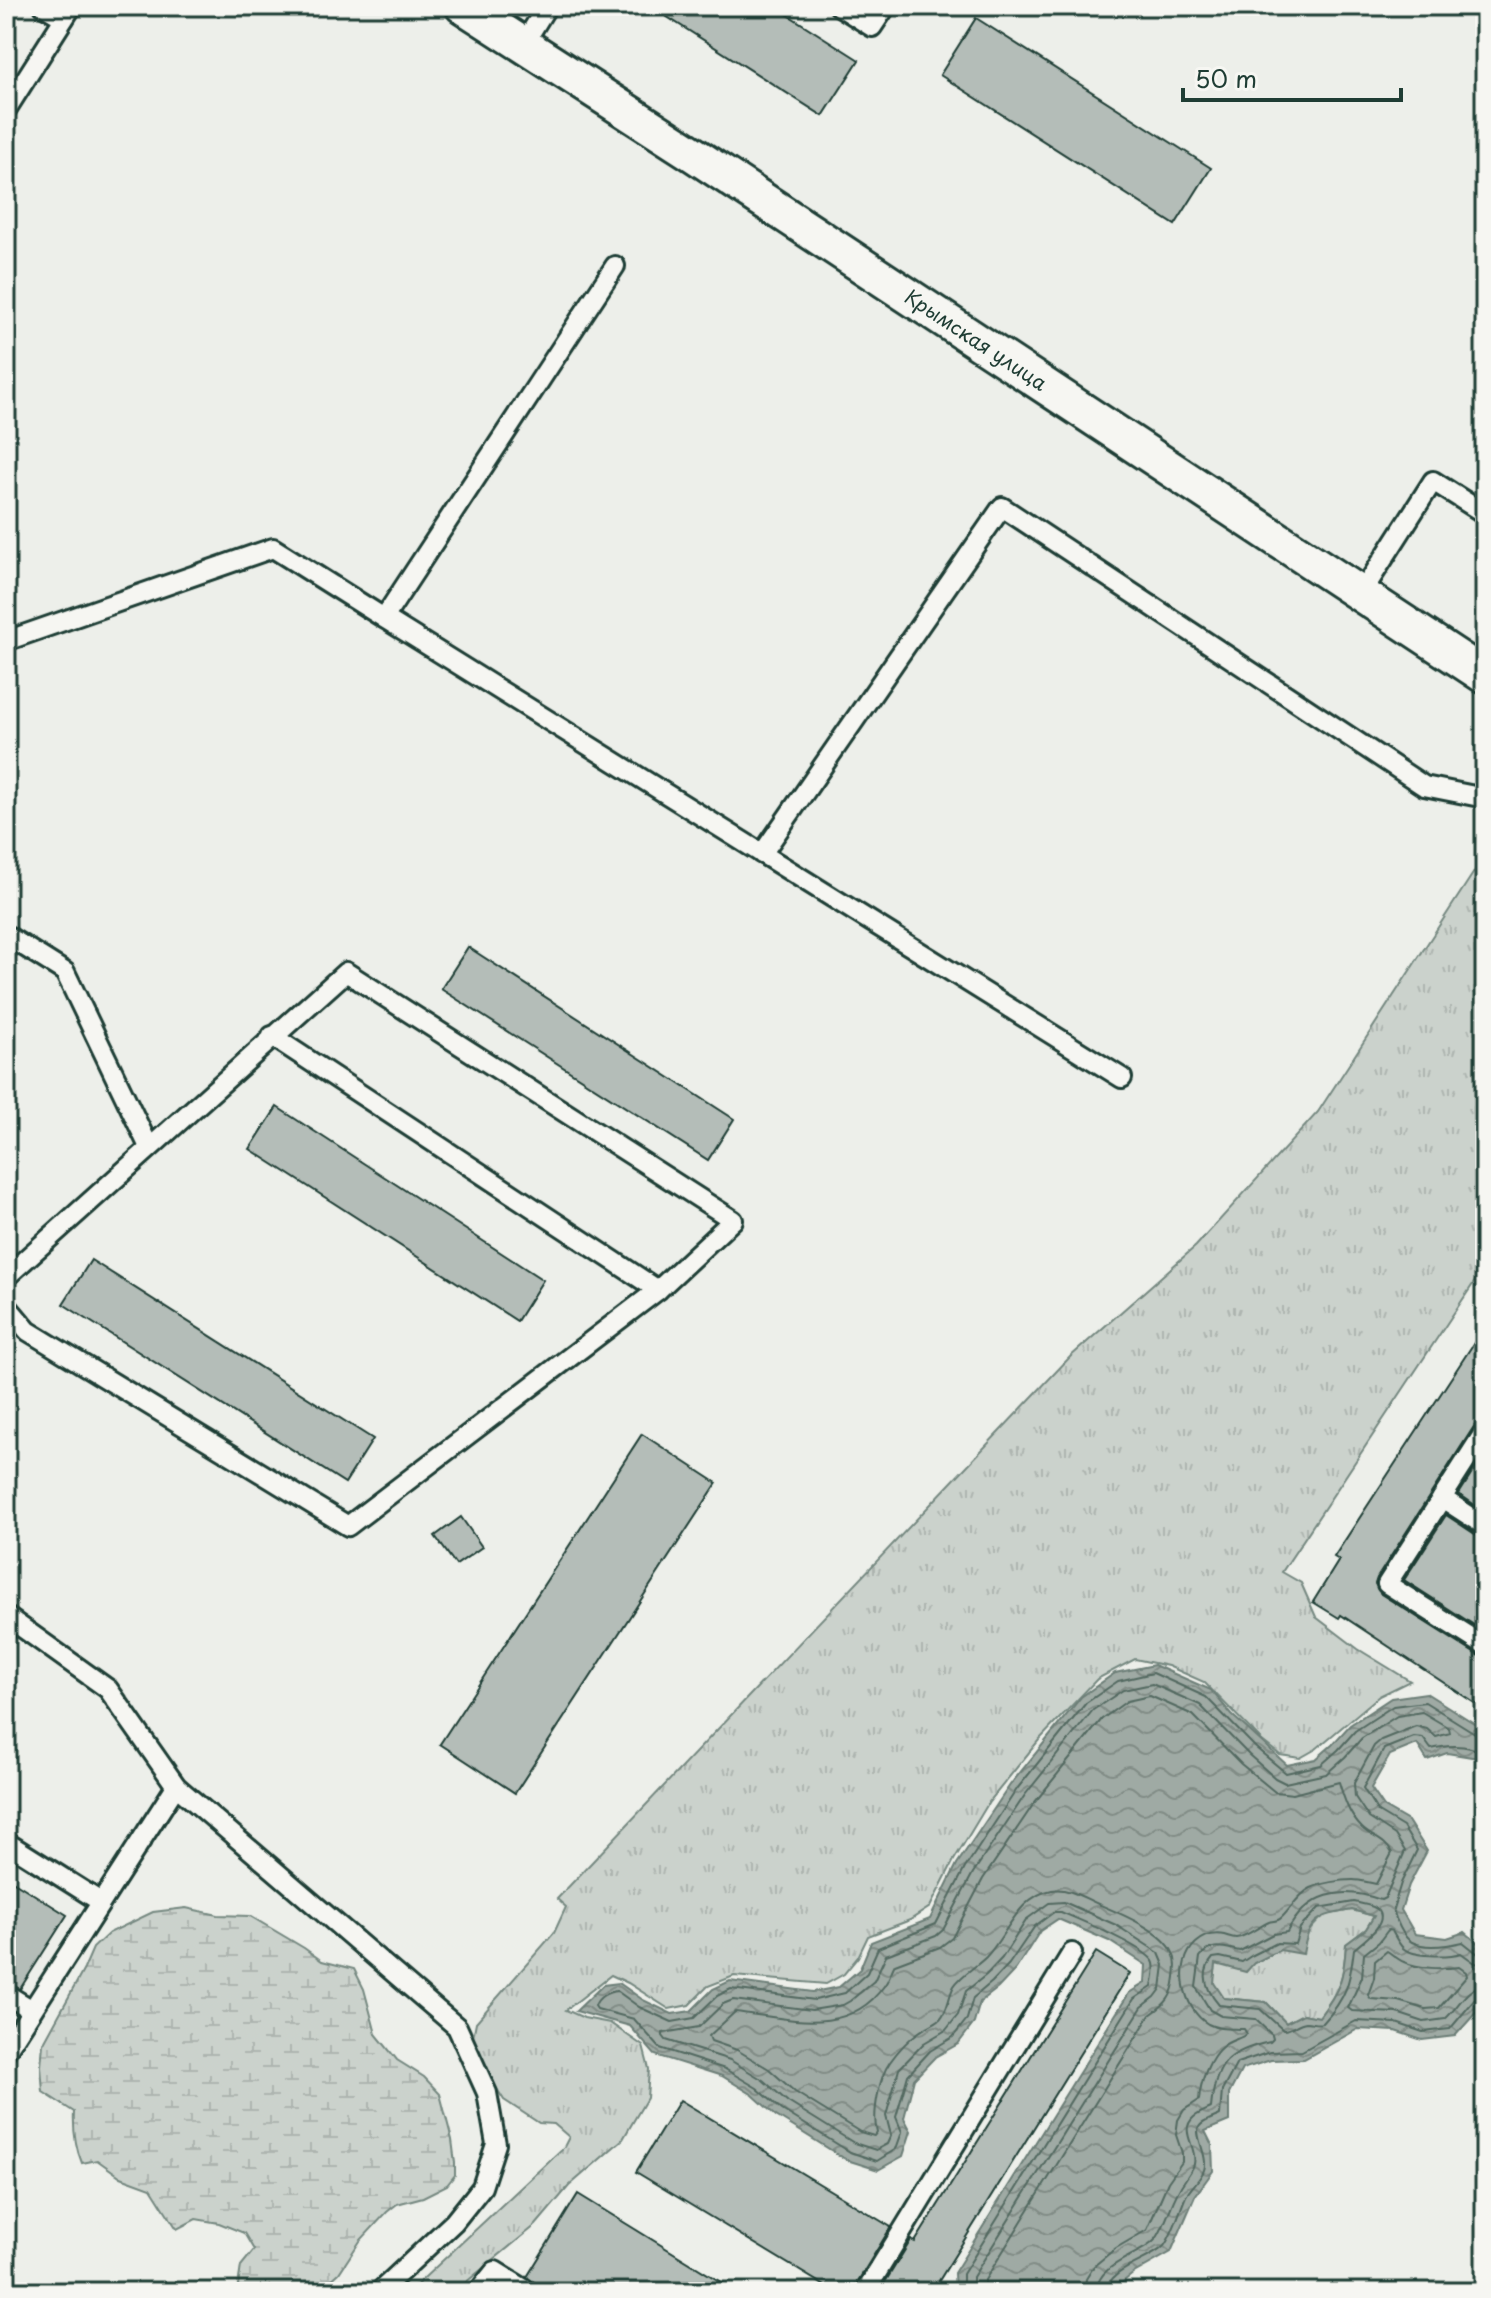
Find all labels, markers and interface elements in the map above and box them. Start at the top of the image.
scale bar [1183,52,1401,102]
text: 50 m [1195,60,1257,96]
street label: Крымская улица [899,281,1054,398]

